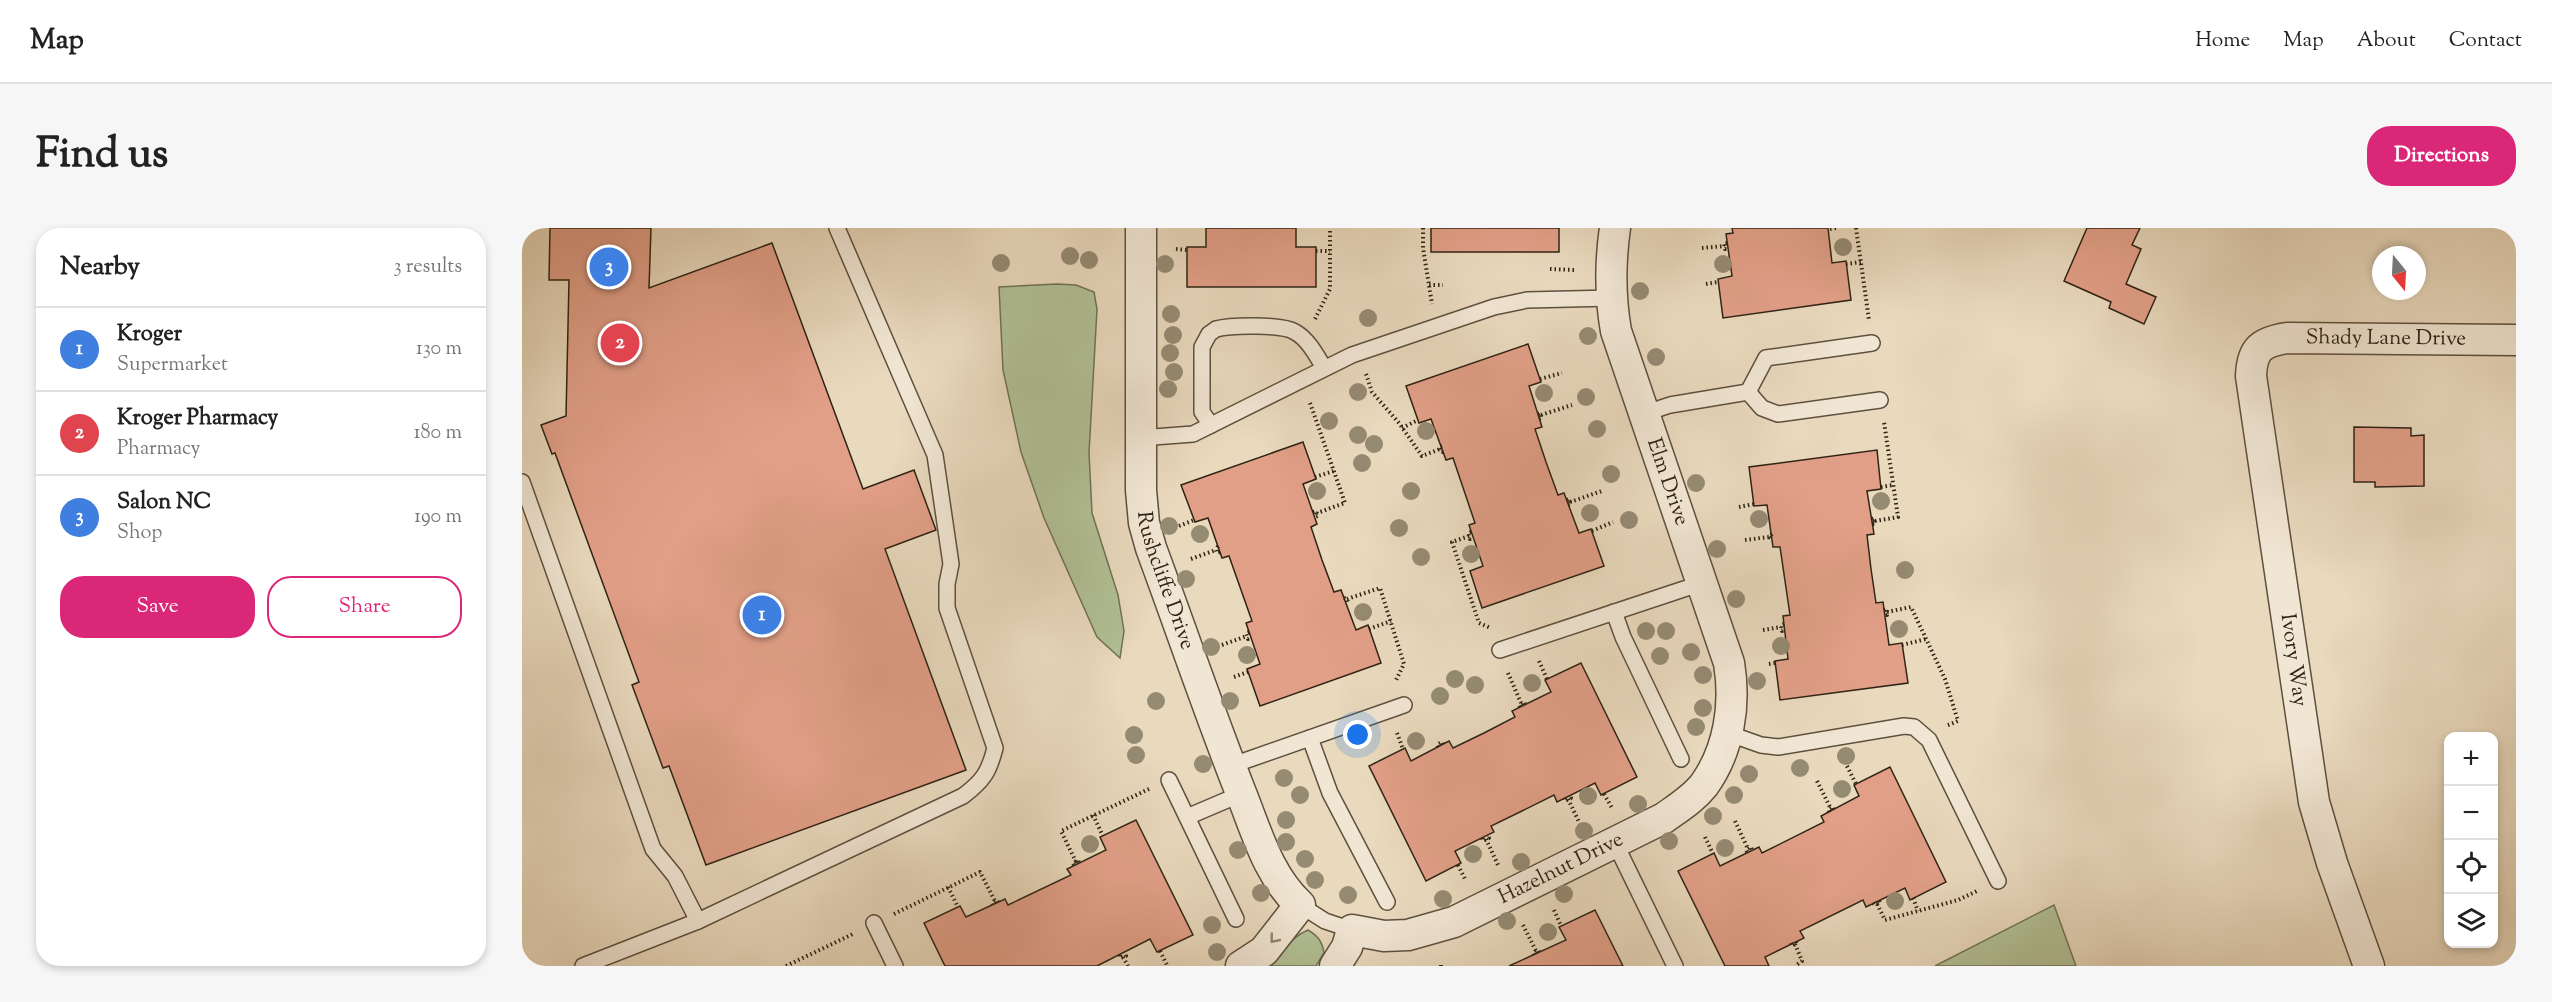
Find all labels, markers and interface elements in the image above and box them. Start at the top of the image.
text: Map [30,21,84,61]
text: Home [2195,26,2250,56]
text: Map [2283,26,2324,56]
text: About [2357,26,2416,56]
text: Contact [2449,26,2522,56]
text: Find us [36,126,168,186]
button: Directions [2367,126,2516,186]
pin: 3 [590,244,628,290]
north arrow [2372,246,2426,300]
text: Nearby [60,249,140,286]
text: 3 results [393,253,462,282]
text: Kroger [117,319,182,351]
pin: 2 [600,320,640,366]
street label: Shady Lane Drive [2306,323,2466,355]
text: 1 [76,335,83,364]
text: 130 m [416,335,462,364]
text: Supermarket [117,351,228,380]
text: Kroger Pharmacy [117,403,278,435]
text: 2 [75,419,84,448]
text: 180 m [414,419,462,448]
street label: Elm Drive [1638,434,1696,530]
text: Pharmacy [117,435,200,464]
text: Salon NC [117,487,211,519]
text: 3 [75,503,84,532]
text: 190 m [414,503,462,532]
street label: Rushcliffe Drive [1128,510,1202,654]
text: Shop [117,519,162,548]
button: Save [60,576,255,638]
button: Share [267,576,462,638]
pin: 1 [742,592,782,638]
street label: Ivory Way [2272,612,2314,709]
your location [1343,720,1372,749]
map controls [2444,732,2498,948]
button: + [2444,732,2498,786]
button: − [2444,786,2498,840]
street label: Hazelnut Drive [1493,825,1629,913]
button: locate [2444,840,2498,894]
button: layers [2444,894,2498,948]
one-way arrow [1270,933,1281,944]

